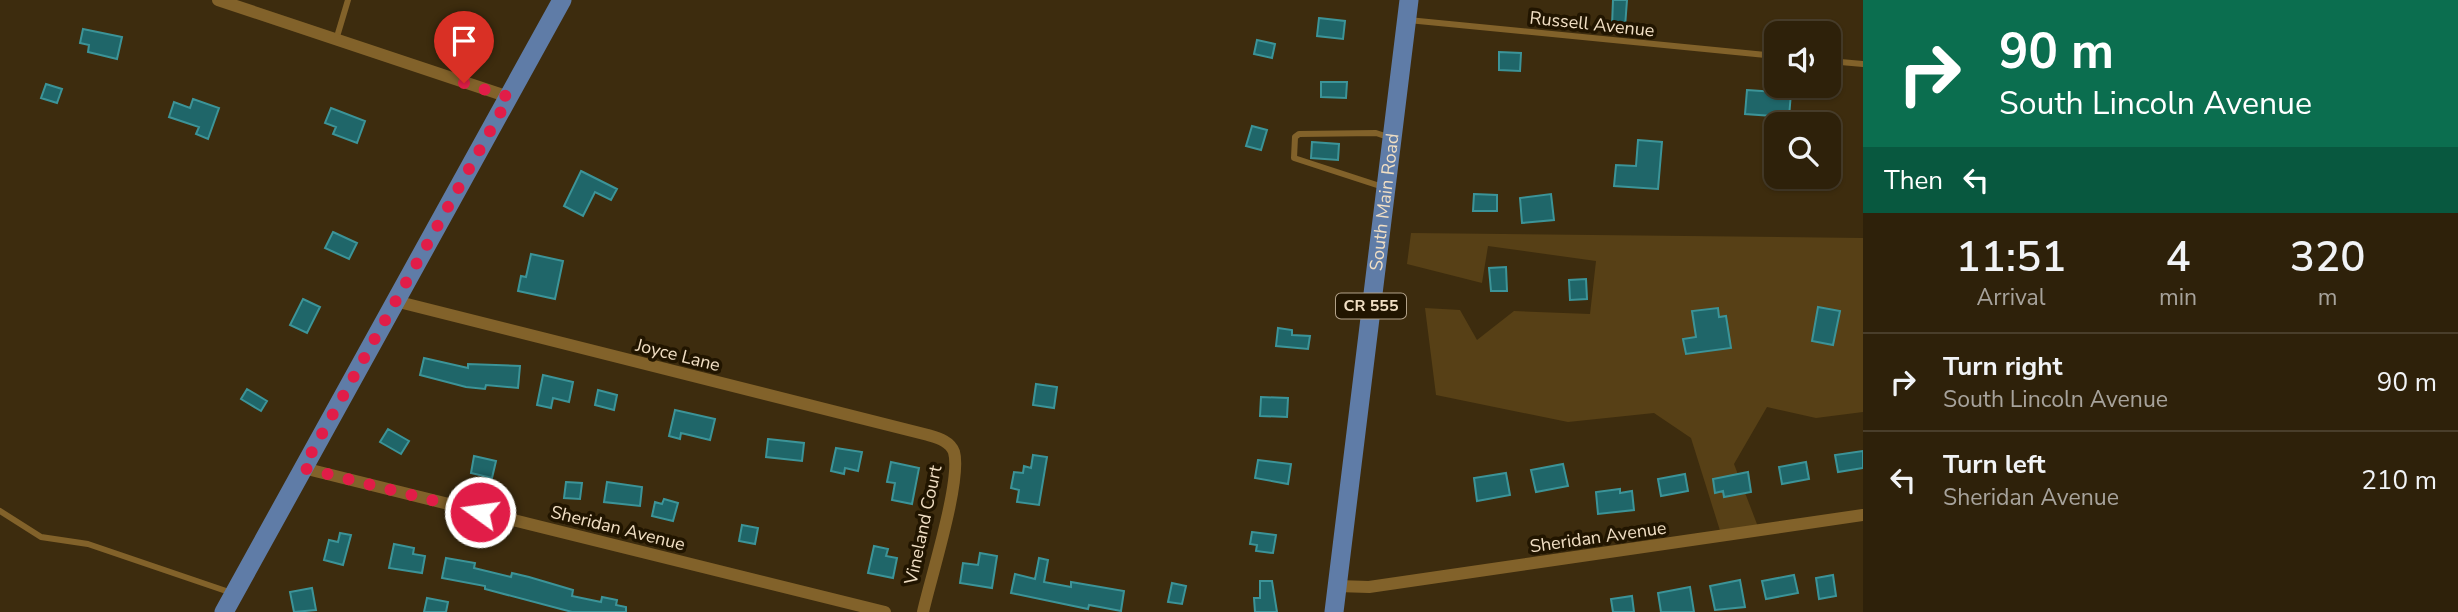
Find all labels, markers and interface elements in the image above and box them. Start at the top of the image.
street label: Russell Avenue [1528,6,1656,42]
pin [434,11,494,83]
text: 90 m [1999,18,2114,85]
map controls [1764,21,1841,189]
button: sound [1764,21,1841,98]
icon: arrive [445,22,483,60]
icon: right [1884,28,1975,119]
text: South Lincoln Avenue [1999,82,2312,125]
button: search [1764,112,1841,189]
street label: South Main Road [1364,132,1405,272]
icon: left [1957,161,1995,199]
text: Then [1884,163,1943,198]
text: 11:51 [1956,229,2066,286]
text: 4 [2165,229,2191,286]
text: 320 [2290,229,2365,286]
text: Arrival [1976,282,2046,313]
text: min [2159,282,2197,313]
text: m [2318,282,2337,313]
road number: CR 555 [1336,294,1406,318]
street label: Joyce Lane [632,333,723,377]
text: Turn right [1943,349,2062,384]
icon: right [1884,363,1922,401]
text: 90 m [2377,365,2437,400]
text: South Lincoln Avenue [1943,384,2168,415]
text: Turn left [1943,447,2046,482]
icon: left [1884,461,1922,499]
street label: Vineland Court [898,462,948,588]
text: 210 m [2361,463,2437,498]
position arrow [443,475,517,549]
text: Sheridan Avenue [1943,482,2119,513]
street label: Sheridan Avenue [548,500,688,556]
street label: Sheridan Avenue [1528,516,1668,558]

